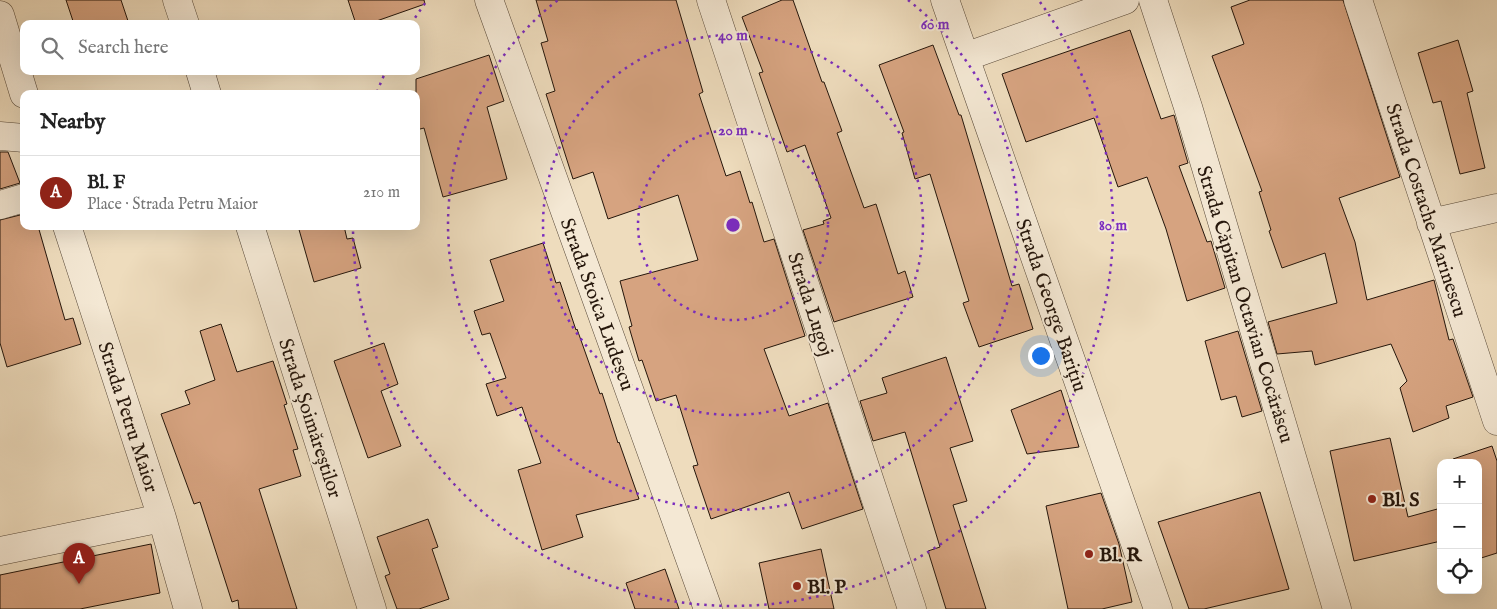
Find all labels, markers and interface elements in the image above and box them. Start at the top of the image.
text: 60 m [921,15,950,34]
search box [20,20,420,75]
text: 40 m [718,26,748,45]
icon: search [38,34,66,62]
text: Search here [78,36,169,60]
street label: Strada Costache Marinescu [1379,101,1472,320]
text: Nearby [40,109,105,136]
text: 20 m [718,121,748,140]
street label: Strada Căpitan Octavian Cocărăscu [1190,163,1299,446]
text: Bl. F [87,171,125,195]
text: A [51,183,61,203]
text: 210 m [363,183,400,203]
text: Place · Strada Petru Maior [87,195,258,215]
street label: Strada Stoica Ludescu [554,215,639,394]
centre of rings [724,216,742,234]
street label: Strada George Barițiu [1009,216,1092,395]
text: 80 m [1099,216,1127,235]
street label: Strada Lugoj [781,249,838,359]
street label: Strada Șoimăreștilor [272,335,347,502]
street label: Strada Petru Maior [91,339,164,497]
your location [1028,343,1054,369]
map controls [1437,459,1482,594]
button: + [1437,459,1482,504]
place label: Bl. S [1382,488,1420,513]
marker: Bl. S [1366,493,1378,505]
button: − [1437,504,1482,549]
pin: A [63,543,95,584]
place label: Bl. R [1099,543,1143,568]
marker: Bl. R [1083,548,1095,560]
button: locate [1437,549,1482,594]
place label: Bl. P [807,575,846,600]
marker: Bl. P [791,580,803,592]

